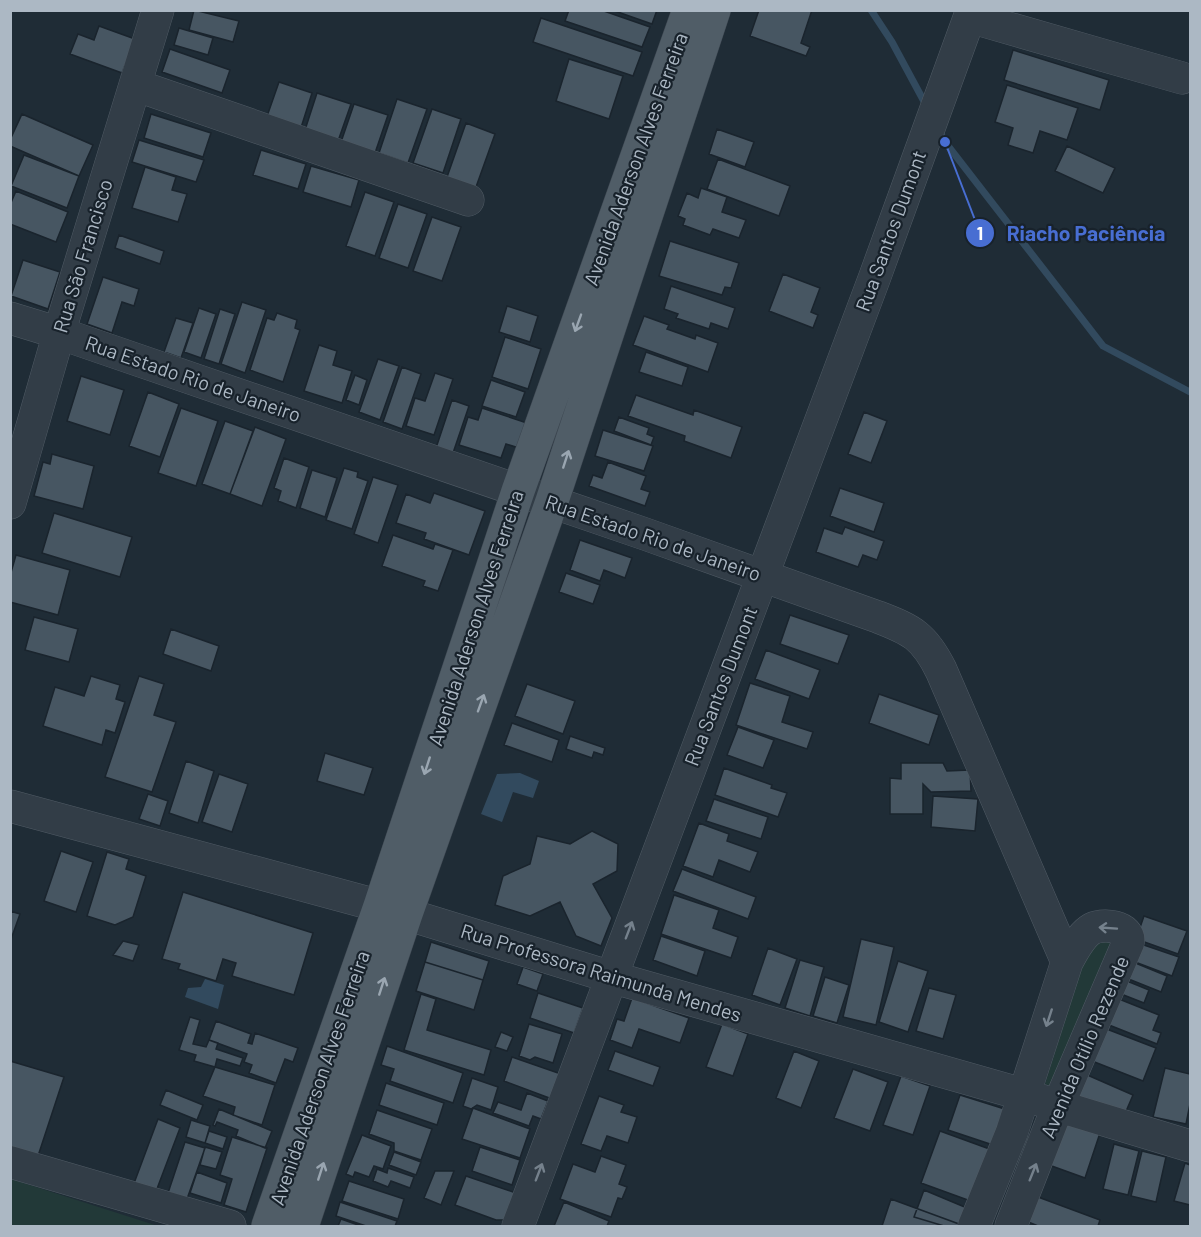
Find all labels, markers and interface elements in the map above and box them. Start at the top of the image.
street label: Avenida Aderson Alves Ferreira [578,29,692,288]
street label: Rua Santos Dumont [850,147,930,314]
street label: Rua São Francisco [47,176,117,335]
callout: Riacho Paciência [965,214,1178,253]
text: Riacho Paciência [1007,220,1165,245]
text: 1 [977,222,983,244]
one-way arrow [572,313,583,332]
street label: Rua Estado Rio de Janeiro [82,330,304,426]
one-way arrow [561,450,572,469]
street label: Avenida Aderson Alves Ferreira [422,487,528,749]
street label: Rua Estado Rio de Janeiro [542,489,764,585]
street label: Rua Santos Dumont [678,602,762,769]
one-way arrow [476,694,487,713]
one-way arrow [420,756,431,775]
street label: Rua Professora Raimunda Mendes [458,918,745,1026]
one-way arrow [624,921,635,940]
one-way arrow [1099,922,1118,933]
street label: Avenida Aderson Alves Ferreira [264,947,374,1208]
street label: Avenida Otílio Rezende [1035,952,1133,1141]
one-way arrow [377,977,388,996]
one-way arrow [1043,1008,1054,1027]
one-way arrow [316,1162,327,1181]
one-way arrow [534,1163,545,1182]
one-way arrow [1028,1164,1039,1182]

